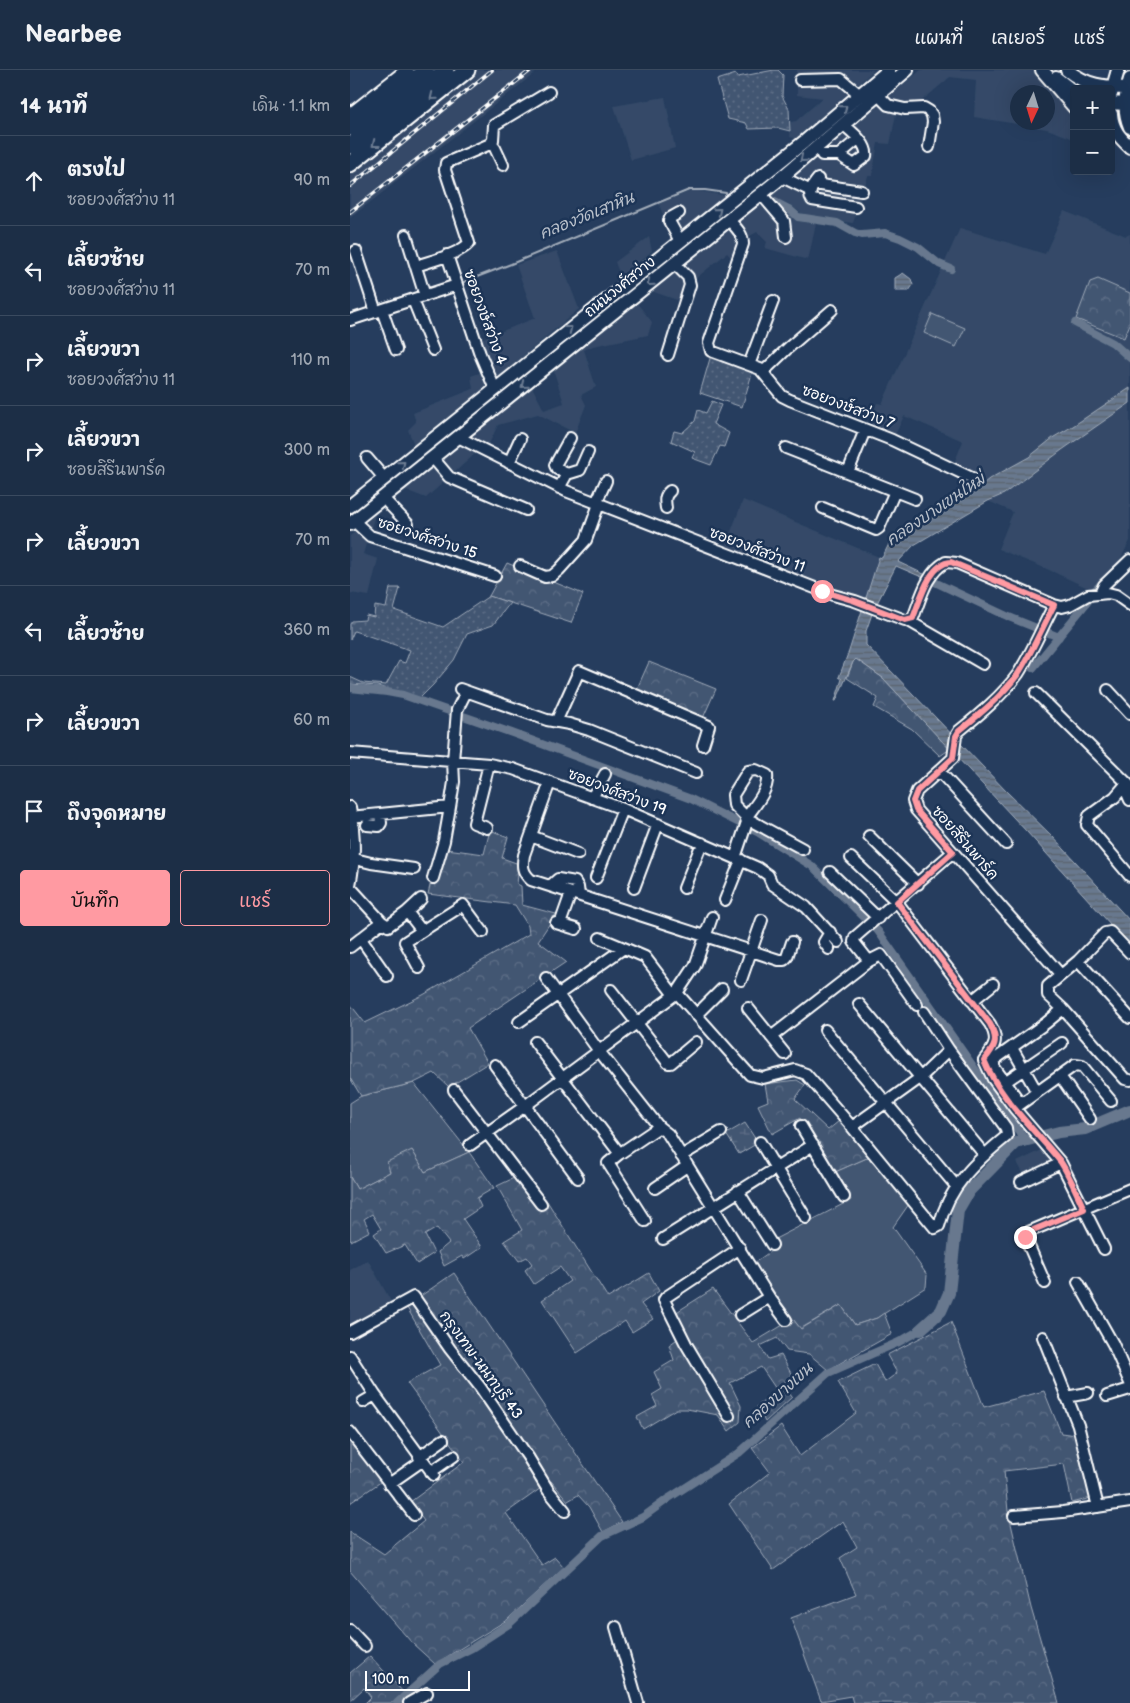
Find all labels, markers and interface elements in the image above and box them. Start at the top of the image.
text: Nearbee [25,20,122,49]
text: แผนที่ [915,28,963,49]
text: เลเยอร์ [991,28,1045,49]
text: แชร์ [1073,28,1105,49]
north arrow [1010,85,1055,130]
map controls [1070,85,1115,175]
button: + [1070,85,1115,130]
one-way arrow [430,92,439,100]
text: 14 นาที [20,94,87,119]
text: เดิน · 1.1 km [252,97,330,116]
one-way arrow [838,106,847,114]
button: − [1070,130,1115,175]
one-way arrow [372,139,381,147]
one-way arrow [800,153,809,162]
text: ตรงไป [67,159,125,182]
icon: ahead [20,167,48,195]
text: 90 m [294,171,330,190]
water label: คลองวัดเสาหิน [537,187,638,244]
text: ซอยวงศ์สว่าง 11 [67,191,175,210]
one-way arrow [712,208,721,216]
text: เลี้ยวซ้าย [67,249,144,272]
street label: ถนนวงศ์สว่าง [580,252,660,322]
icon: left [20,257,48,285]
text: 70 m [295,261,330,280]
street label: ซอยวงษ์สว่าง 4 [459,266,512,367]
one-way arrow [647,277,656,286]
text: ซอยวงศ์สว่าง 11 [67,281,175,300]
one-way arrow [563,327,572,335]
text: เลี้ยวขวา [67,339,140,362]
icon: right [20,347,48,375]
text: 110 m [291,351,330,370]
text: ซอยวงศ์สว่าง 11 [67,371,175,390]
one-way arrow [520,380,529,389]
street label: ซอยวงษ์สว่าง 7 [799,380,898,434]
text: เลี้ยวขวา [67,429,140,452]
icon: right [20,437,48,465]
text: 300 m [284,441,330,460]
one-way arrow [396,460,405,469]
text: ซอยสิรีนพาร์ค [67,461,165,480]
water label: คลองบางเขนใหม่ [882,467,992,550]
street label: ซอยวงศ์สว่าง 15 [375,512,480,563]
street label: ซอยวงศ์สว่าง 11 [706,522,808,577]
icon: right [20,527,48,555]
text: 70 m [295,531,330,550]
text: เลี้ยวขวา [67,533,140,556]
route start [811,580,834,603]
icon: left [20,617,48,645]
text: 360 m [283,621,330,640]
text: เลี้ยวซ้าย [67,623,144,646]
icon: right [20,707,48,735]
text: 60 m [293,711,330,730]
text: เลี้ยวขวา [67,713,140,736]
street label: ซอยวงศ์สว่าง 19 [565,764,669,820]
icon: arrive [20,797,48,825]
street label: ซอยสิรีนพาร์ค [928,801,1003,884]
text: ถึงจุดหมาย [67,803,166,826]
button: บันทึก [20,870,170,926]
button: แชร์ [180,870,330,926]
route end [1014,1226,1037,1249]
street label: กรุงเทพ-นนทบุรี 43 [434,1307,527,1424]
water label: คลองบางเขน [739,1359,818,1432]
scale bar [365,1668,470,1691]
text: 100 m [372,1671,409,1688]

